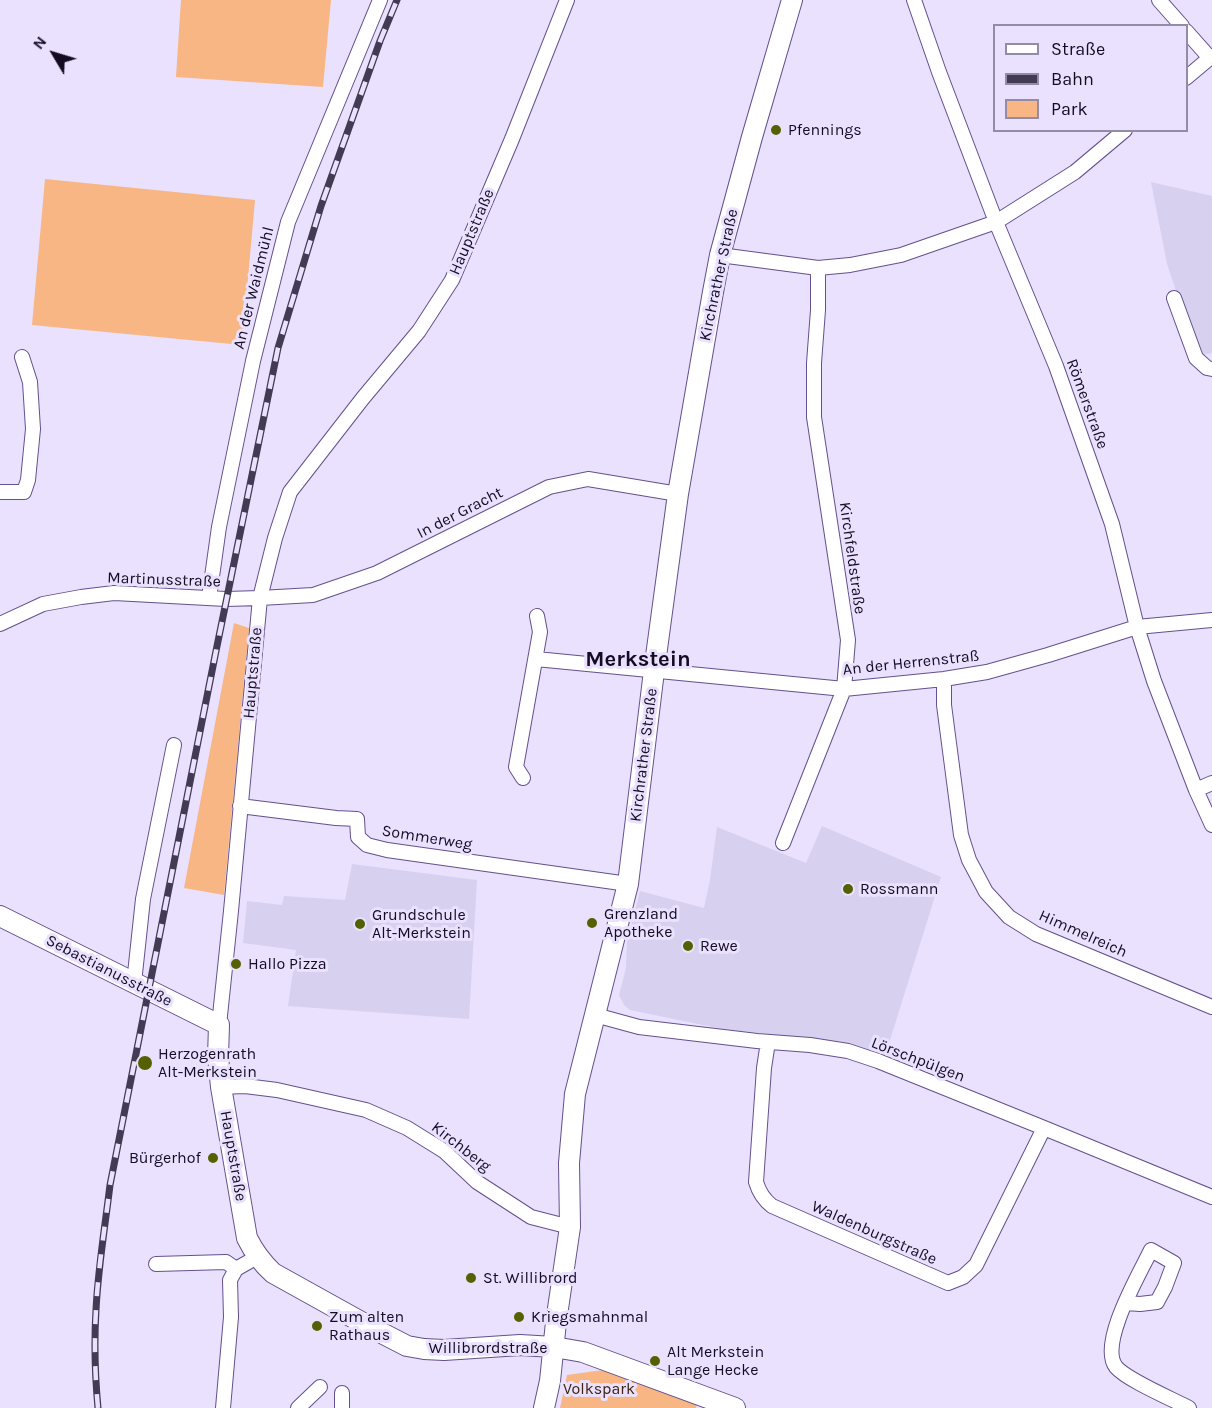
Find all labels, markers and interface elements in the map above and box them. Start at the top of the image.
north arrow [24,24,84,84]
legend [993,24,1188,132]
text: N [28,32,50,53]
text: Straße [1051,38,1105,60]
text: Bahn [1051,68,1094,90]
text: Park [1051,98,1088,120]
place label: Pfennings [788,120,862,140]
marker: Pfennings [769,123,783,137]
street label: Hauptstraße [445,186,499,278]
street label: Kirchrather Straße [696,207,742,343]
street label: An der Waidmühl [229,225,279,351]
street label: Römerstraße [1062,356,1112,452]
street label: In der Gracht [414,483,506,543]
street label: Kirchfeldstraße [835,501,869,615]
street label: Martinusstraße [107,568,221,592]
street label: Hauptstraße [239,627,267,719]
street label: An der Herrenstraß [842,646,980,680]
district label: Merkstein [585,647,691,673]
street label: Kirchrather Straße [626,687,662,823]
street label: Sommerweg [380,821,474,855]
place label: Rossmann [860,879,938,899]
marker: Rossmann [841,882,855,896]
place label: Grenzland Apotheke [604,904,678,942]
place label: Grundschule Alt-Merkstein [372,905,471,943]
street label: Himmelreich [1036,906,1130,962]
marker: Grenzland Apotheke [585,916,599,930]
marker: Grundschule Alt-Merkstein [353,917,367,931]
street label: Sebastianusstraße [43,931,175,1011]
place label: Rewe [700,936,738,956]
marker: Rewe [681,939,695,953]
place label: Hallo Pizza [248,954,327,974]
marker: Hallo Pizza [229,957,243,971]
street label: Lörschpülgen [868,1033,968,1087]
place label: Herzogenrath Alt-Merkstein [158,1044,257,1082]
marker: Herzogenrath Alt-Merkstein [136,1054,154,1072]
street label: Hauptstraße [216,1109,250,1203]
street label: Kirchberg [427,1118,495,1176]
place label: Bürgerhof [129,1148,201,1168]
marker: Bürgerhof [206,1151,220,1165]
street label: Waldenburgstraße [808,1197,940,1269]
place label: St. Willibrord [483,1268,577,1288]
marker: St. Willibrord [464,1271,478,1285]
place label: Zum alten Rathaus [329,1307,404,1345]
place label: Kriegsmahnmal [531,1307,648,1327]
marker: Kriegsmahnmal [512,1310,526,1324]
marker: Zum alten Rathaus [310,1319,324,1333]
street label: Willibrordstraße [428,1338,548,1358]
place label: Alt Merkstein Lange Hecke [667,1342,764,1380]
marker: Alt Merkstein Lange Hecke [648,1354,662,1368]
park label: Volkspark [563,1379,635,1399]

